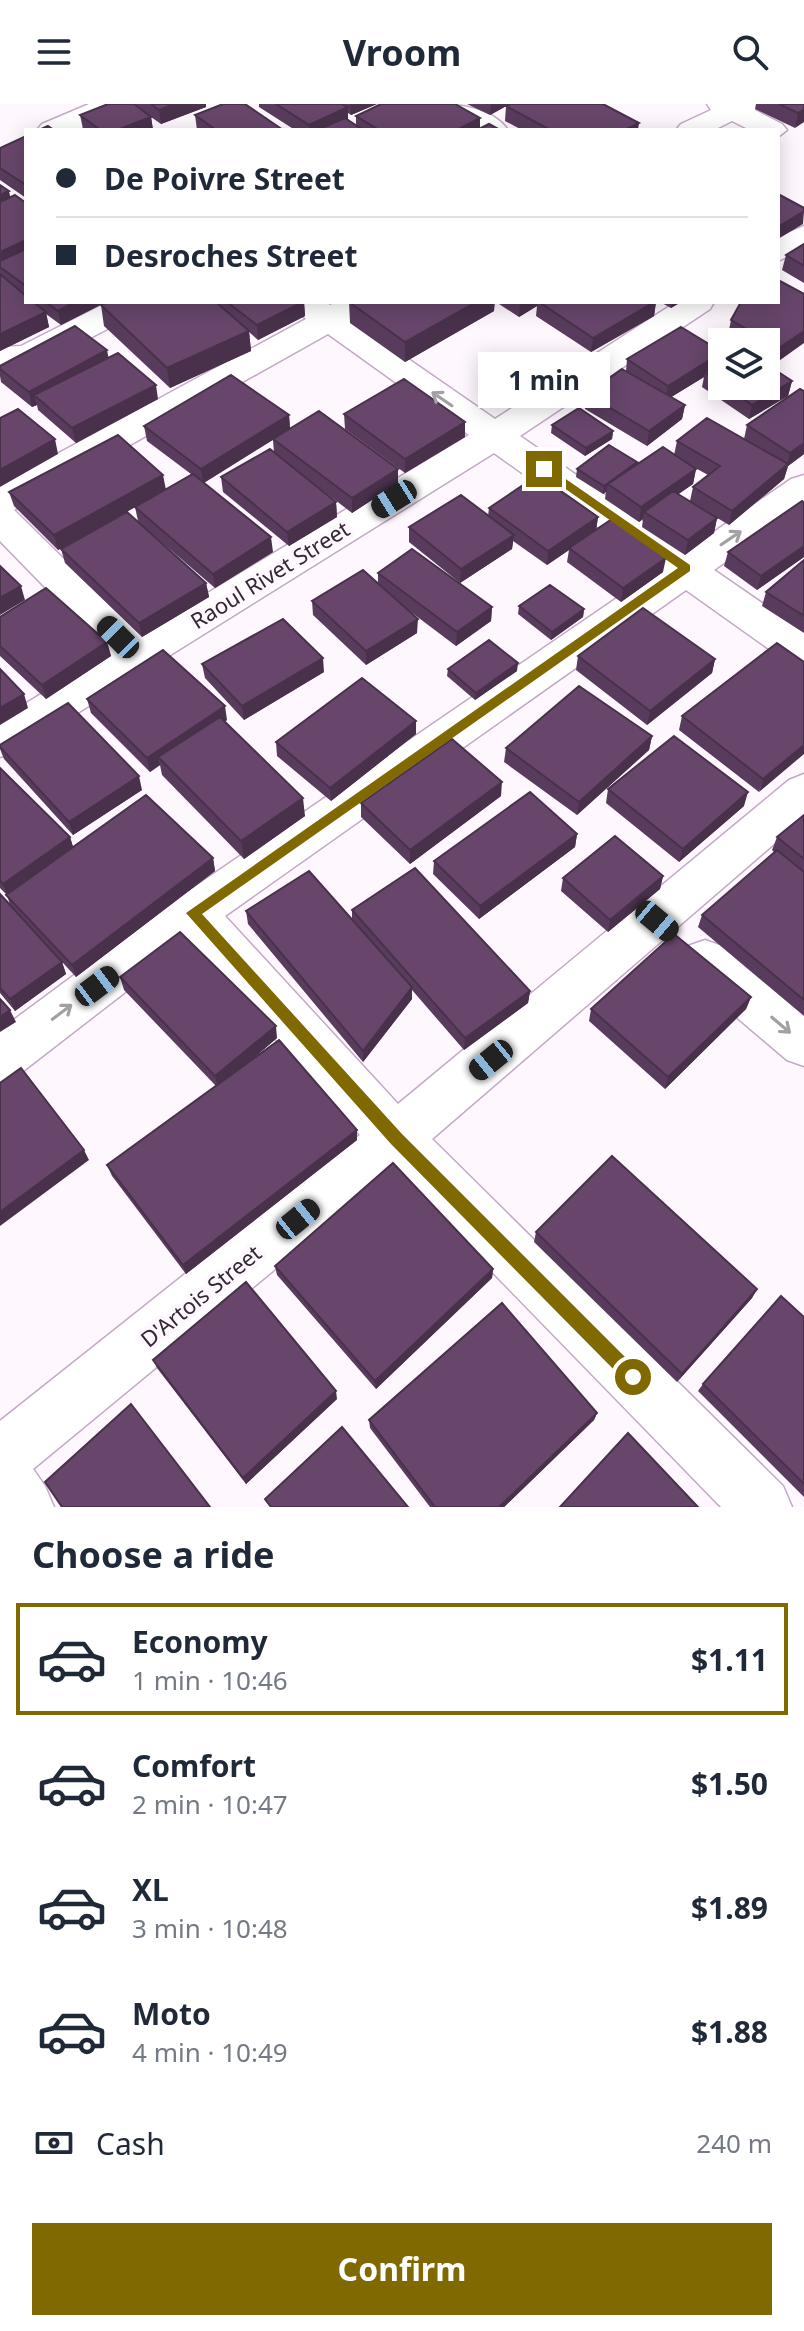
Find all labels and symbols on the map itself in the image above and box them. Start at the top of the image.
callout: 1 min [478,353,610,409]
one-way arrow [432,391,454,407]
route end [526,451,562,487]
car [367,476,421,522]
street label: Raoul Rivet Street [184,513,355,635]
one-way arrow [719,530,742,546]
car [93,612,143,662]
car [631,896,683,946]
car [71,962,123,1010]
one-way arrow [51,1003,72,1020]
one-way arrow [771,1016,791,1034]
car [465,1036,517,1084]
car [272,1195,324,1243]
street label: D'Artois Street [134,1237,267,1353]
route start [615,1359,651,1395]

